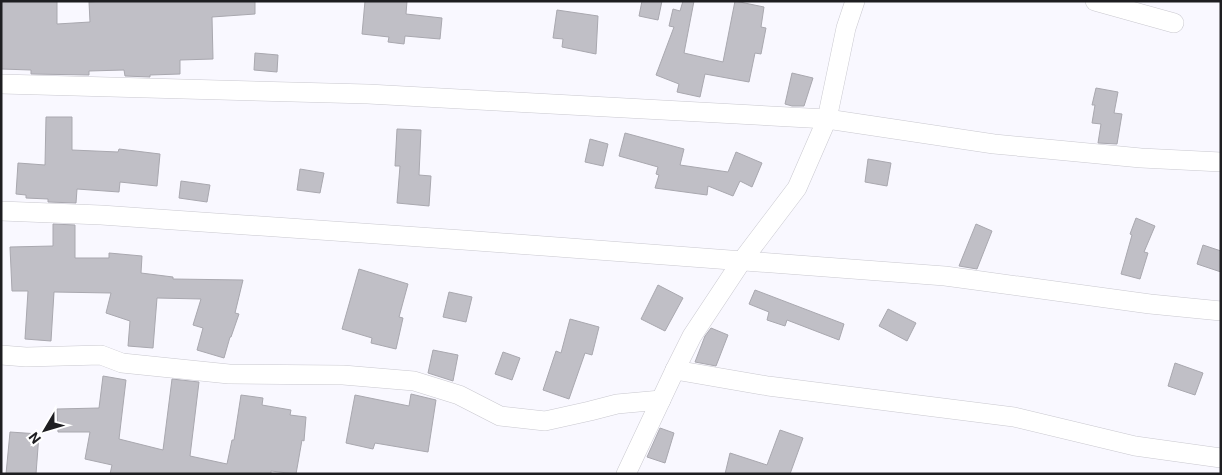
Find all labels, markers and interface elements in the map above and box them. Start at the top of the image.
north arrow [20,405,70,455]
text: N [25,429,44,447]

